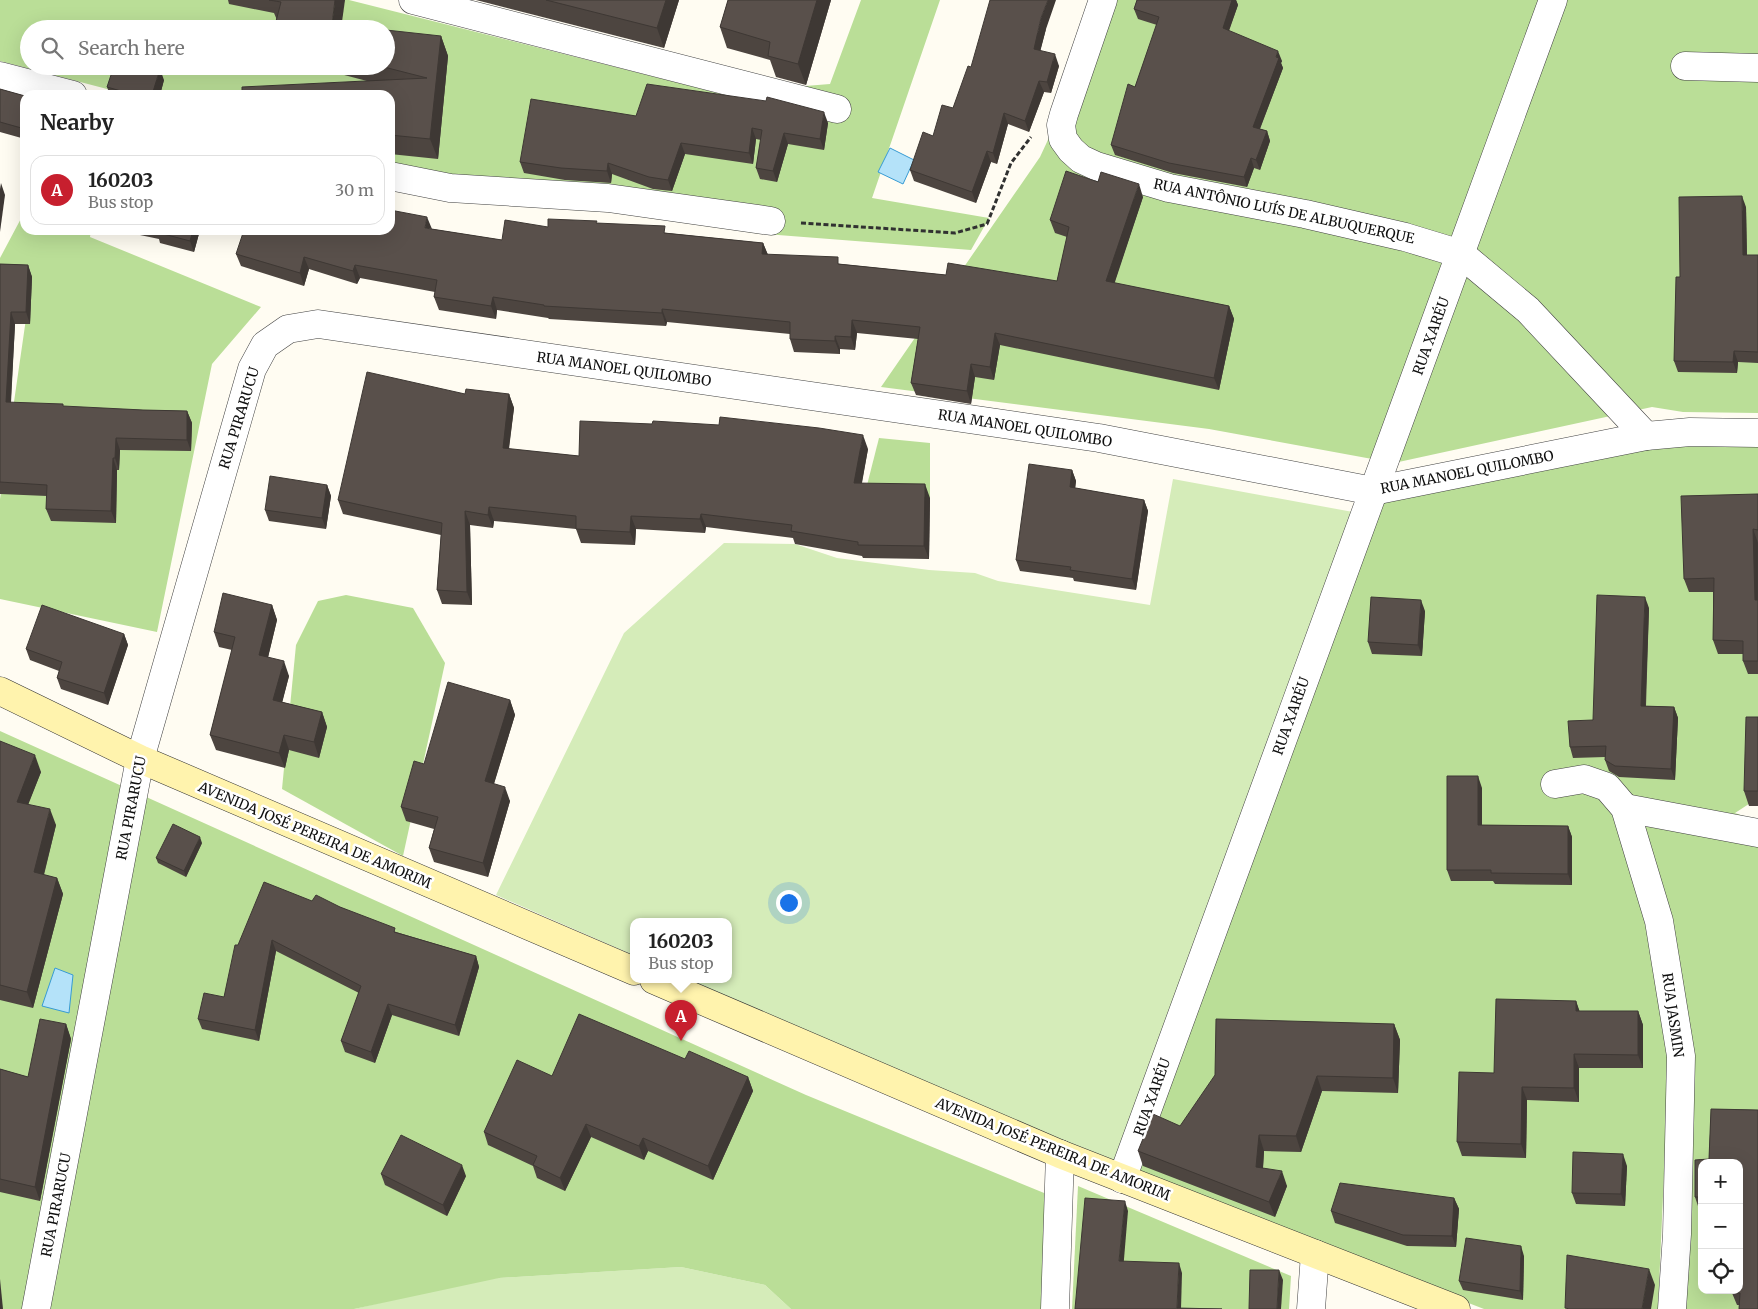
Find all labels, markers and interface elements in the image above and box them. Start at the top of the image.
search box [20,20,395,75]
icon: search [38,34,66,62]
text: Search here [78,36,185,60]
text: Nearby [40,109,114,136]
text: 160203 [88,168,153,192]
street label: RUA ANTÔNIO LUÍS DE ALBUQUERQUE [1152,174,1416,248]
text: A [51,180,63,200]
text: 30 m [335,180,374,200]
text: Bus stop [88,192,153,212]
street label: RUA XARÉU [1409,294,1454,377]
street label: RUA MANOEL QUILOMBO [536,348,712,390]
street label: RUA PIRARUCU [215,364,263,471]
street label: RUA MANOEL QUILOMBO [937,405,1113,451]
street label: RUA MANOEL QUILOMBO [1379,446,1555,498]
street label: RUA XARÉU [1269,674,1314,757]
street label: RUA PIRARUCU [112,754,150,862]
street label: AVENIDA JOSÉ PEREIRA DE AMORIM [195,777,434,892]
your location [776,890,802,916]
popup [630,918,732,983]
text: 160203 [648,929,714,953]
text: Bus stop [648,953,714,973]
street label: RUA JASMIN [1658,972,1688,1059]
pin: A [665,1000,697,1041]
street label: RUA XARÉU [1130,1055,1175,1138]
street label: AVENIDA JOSÉ PEREIRA DE AMORIM [932,1093,1173,1205]
street label: RUA PIRARUCU [37,1151,75,1259]
map controls [1698,1159,1743,1294]
button: + [1698,1159,1743,1204]
button: − [1698,1204,1743,1249]
button: locate [1698,1249,1743,1294]

